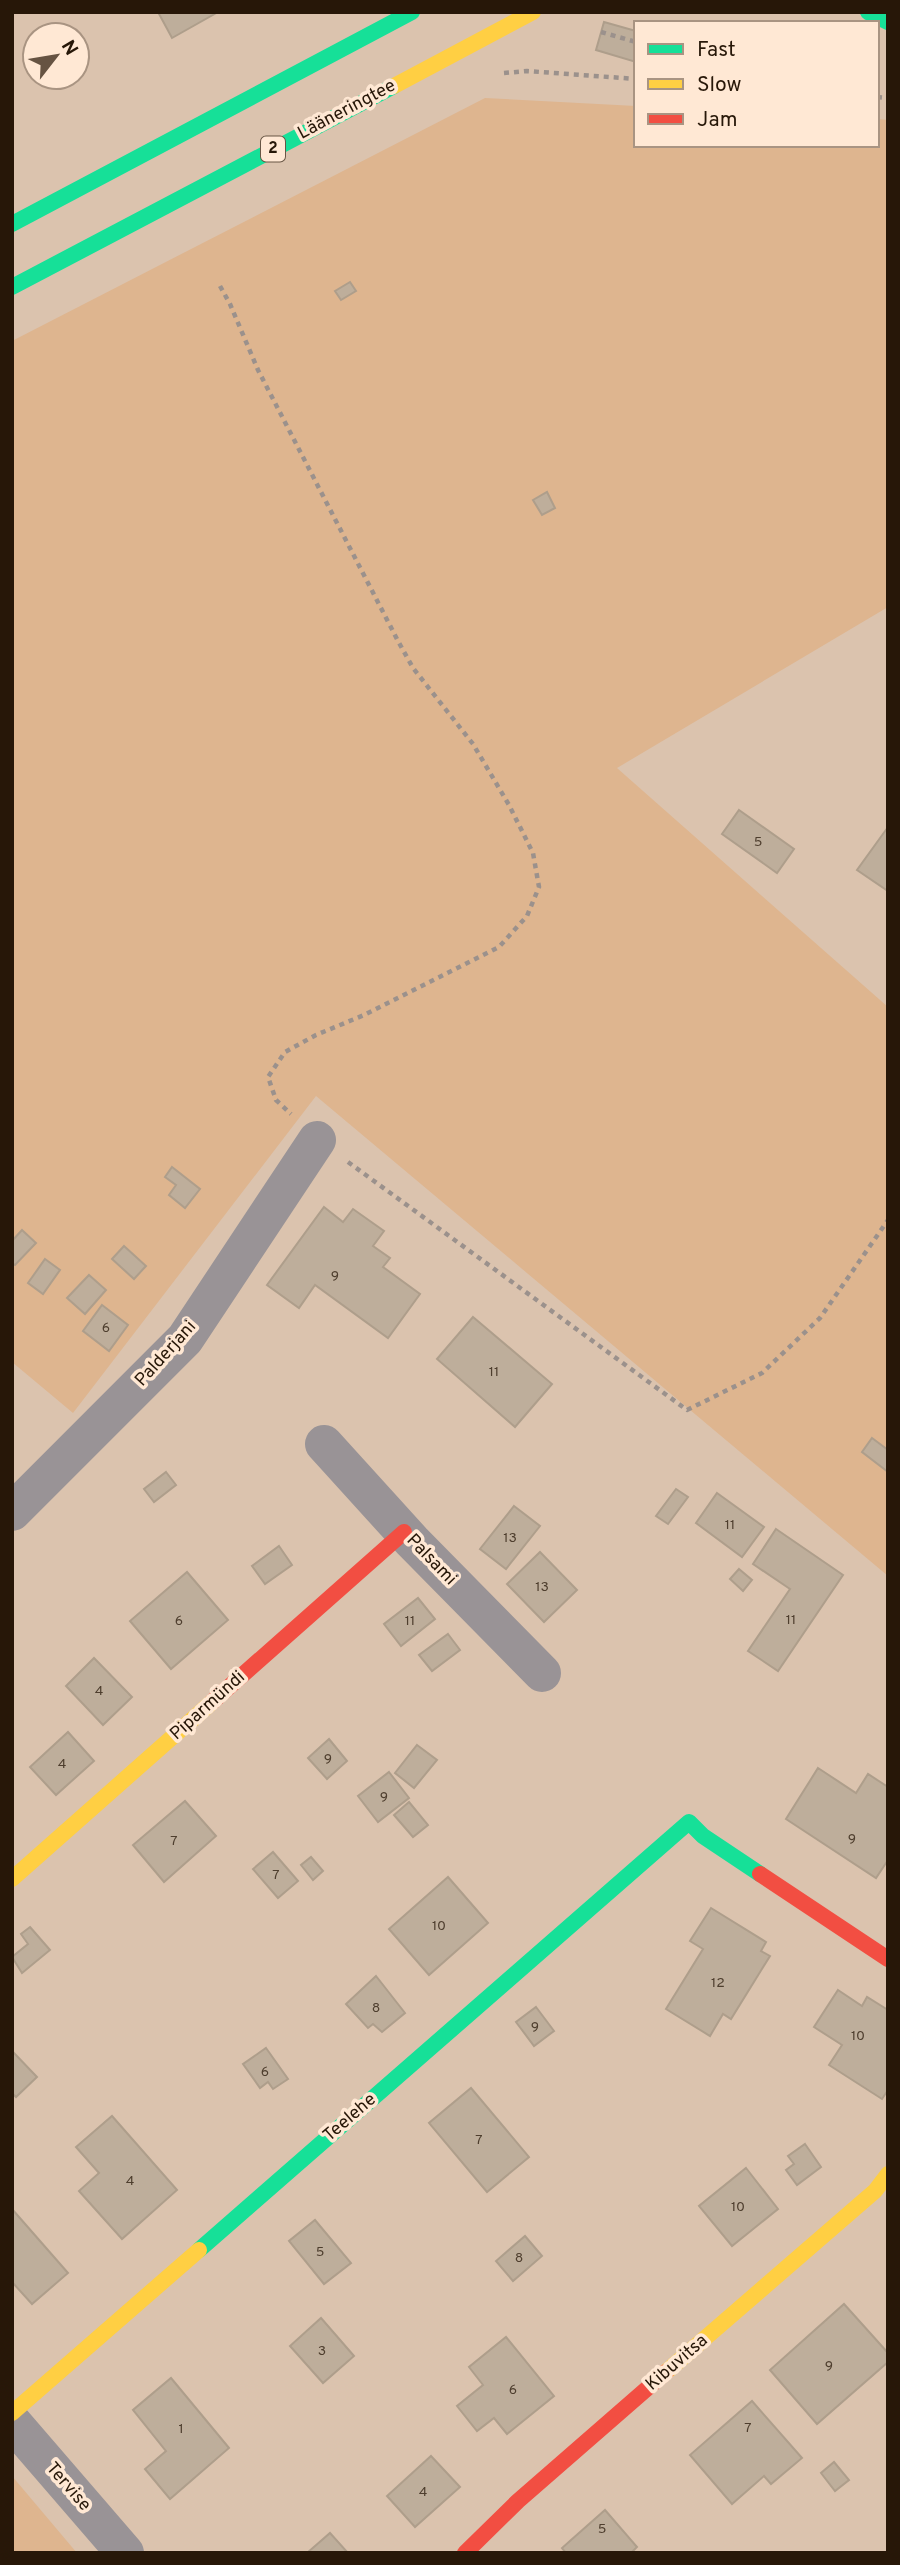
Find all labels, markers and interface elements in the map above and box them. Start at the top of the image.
north arrow [21,21,91,91]
legend [634,21,879,147]
text: N [55,36,83,60]
text: Fast [697,37,736,64]
text: Slow [697,72,742,99]
street label: Lääneringtee [294,75,400,145]
text: Jam [697,107,738,134]
road number: 2 [261,136,285,162]
house number: 5 [754,834,762,851]
house number: 9 [331,1268,339,1285]
street label: Palderjani [130,1316,202,1392]
house number: 6 [102,1320,110,1337]
house number: 11 [489,1364,499,1381]
house number: 11 [725,1517,735,1534]
street label: Palsami [401,1529,461,1591]
house number: 13 [503,1530,517,1547]
house number: 13 [535,1579,549,1596]
house number: 11 [786,1612,796,1629]
house number: 6 [175,1613,183,1630]
house number: 11 [405,1613,415,1630]
street label: Piparmündi [166,1666,250,1746]
house number: 4 [95,1683,103,1700]
house number: 9 [324,1751,332,1768]
house number: 4 [58,1756,66,1773]
house number: 9 [380,1789,388,1806]
house number: 9 [848,1831,856,1848]
house number: 7 [170,1833,178,1850]
house number: 7 [272,1867,280,1884]
house number: 10 [432,1918,446,1935]
house number: 12 [711,1975,725,1992]
house number: 8 [372,2000,380,2017]
house number: 9 [531,2019,539,2036]
house number: 10 [851,2028,865,2045]
house number: 6 [261,2064,269,2081]
street label: Teelehe [319,2089,381,2147]
house number: 7 [475,2132,483,2149]
house number: 4 [126,2173,134,2190]
house number: 10 [731,2199,745,2216]
house number: 5 [316,2244,324,2261]
house number: 8 [515,2250,523,2267]
street label: Kibuvitsa [641,2330,713,2396]
house number: 3 [318,2343,326,2360]
house number: 9 [825,2358,833,2375]
house number: 6 [509,2382,517,2399]
house number: 7 [744,2420,752,2437]
house number: 1 [178,2421,184,2438]
street label: Tervise [40,2458,96,2516]
house number: 4 [419,2484,427,2501]
house number: 5 [598,2521,606,2538]

